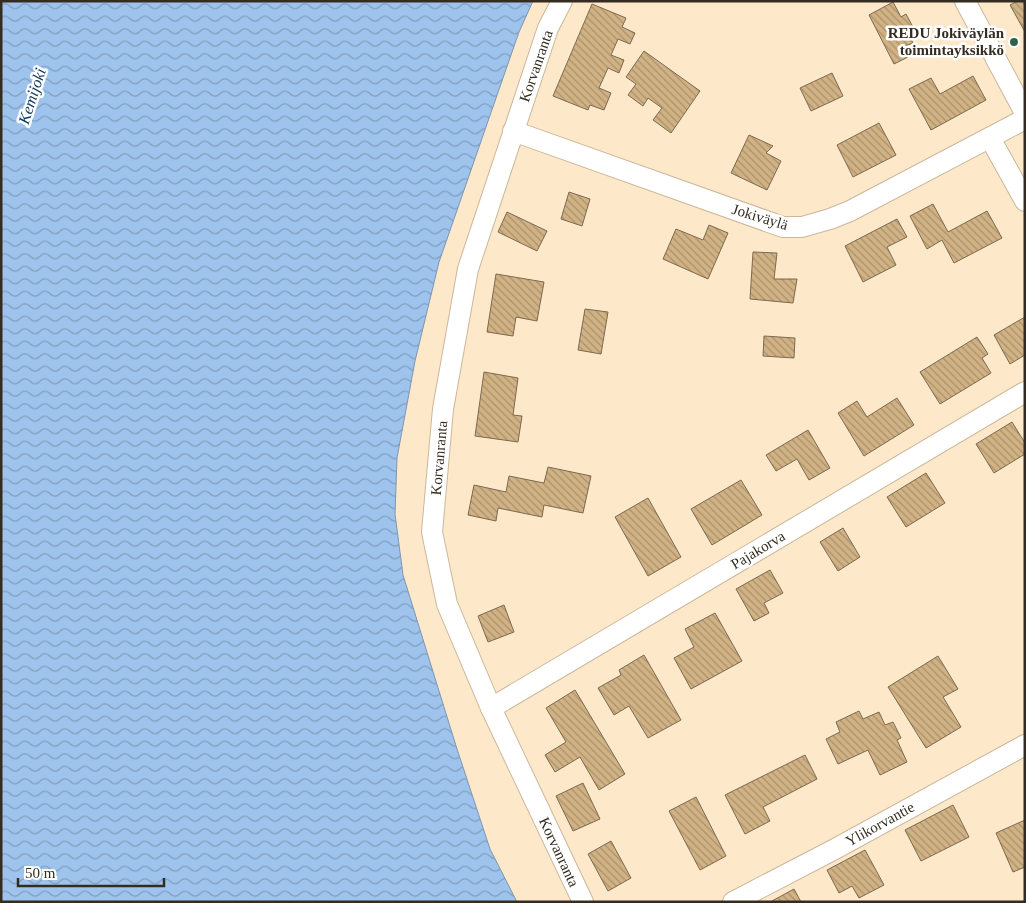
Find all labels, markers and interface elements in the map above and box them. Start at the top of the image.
place label: REDU Jokiväylän toimintayksikkö [888,25,1005,58]
street label: Korvanranta [516,28,556,104]
marker: REDU Jokiväylän toimintayksikkö [1008,36,1020,48]
water label: Kemijoki [15,66,50,127]
street label: Jokiväylä [730,201,790,233]
street label: Korvanranta [428,420,450,496]
street label: Pajakorva [728,528,788,572]
street label: Ylikorvantie [843,798,917,849]
street label: Korvanranta [536,815,582,890]
scale bar [18,856,164,888]
text: 50 m [25,865,56,881]

